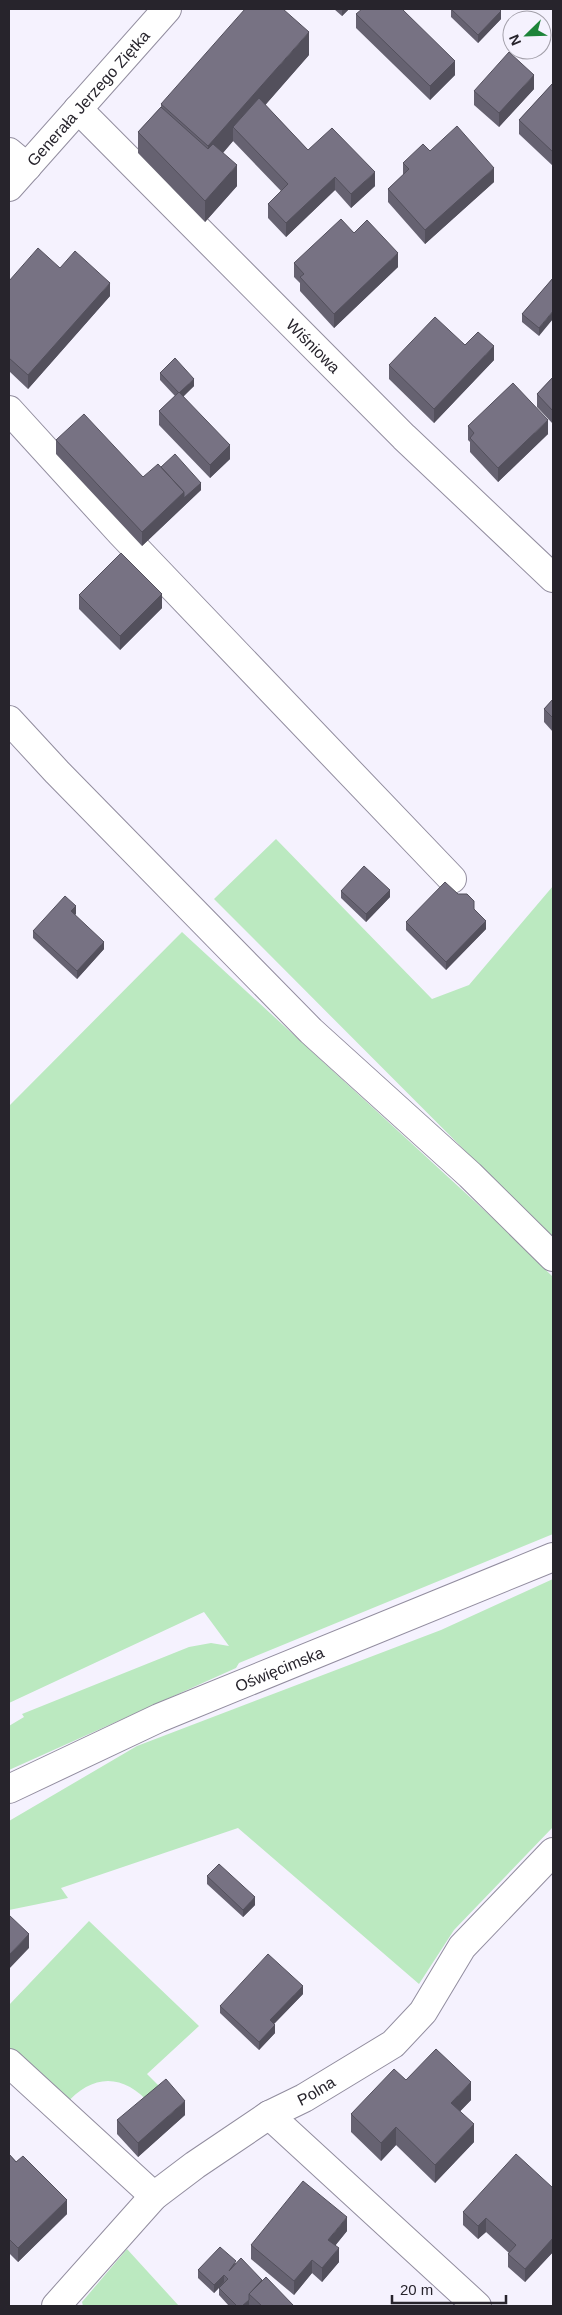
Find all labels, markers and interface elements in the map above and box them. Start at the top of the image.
north arrow [502,10,552,60]
street label: Generała Jerzego Ziętka [24,27,153,170]
text: N [506,32,524,48]
street label: Wiśniowa [283,316,343,377]
street label: Oświęcimska [233,1644,327,1695]
street label: Polna [295,2073,338,2109]
scale bar [392,2272,506,2304]
text: 20 m [400,2281,433,2298]

